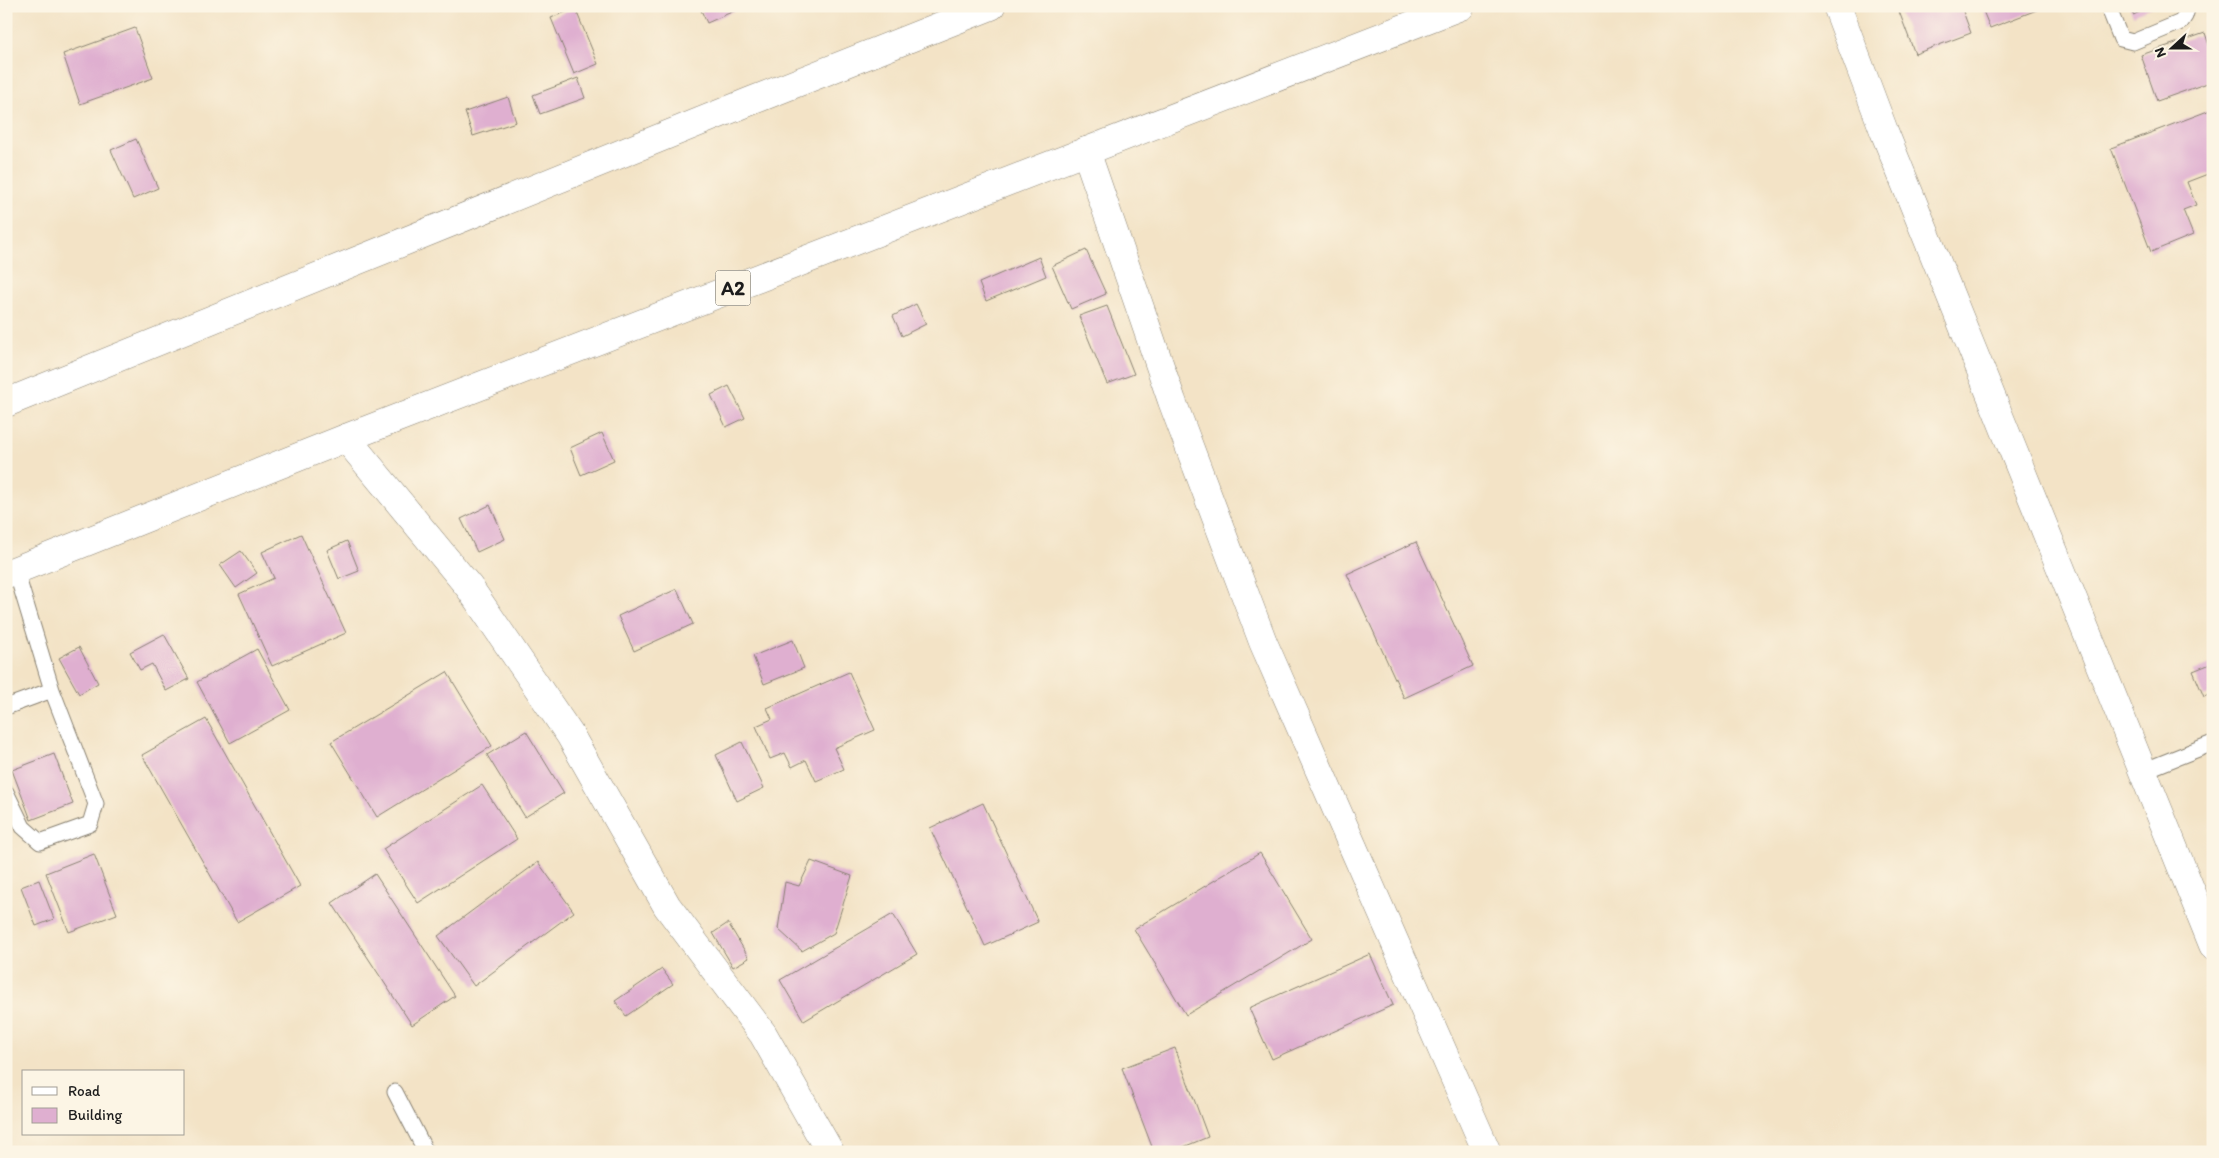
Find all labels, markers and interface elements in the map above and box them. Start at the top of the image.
north arrow [2146,22,2196,72]
text: N [2151,45,2170,60]
road number: A2 [716,270,750,306]
legend [22,1070,185,1136]
text: Road [68,1082,101,1100]
text: Building [68,1106,122,1124]

